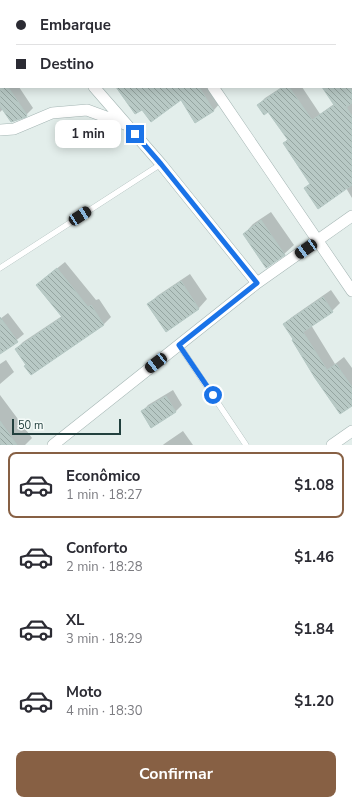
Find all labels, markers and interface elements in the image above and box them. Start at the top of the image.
text: Embarque [40,15,111,35]
text: Destino [40,54,94,74]
callout: 1 min [55,120,121,148]
text: 1 min [71,125,105,143]
route end [126,125,144,143]
car [67,204,93,228]
car [293,237,319,261]
car [143,351,169,375]
route start [204,386,222,404]
scale bar [12,417,121,436]
text: 50 m [18,418,43,433]
text: Econômico [66,466,140,486]
icon: car [18,467,54,503]
text: $1.08 [294,475,334,495]
text: 1 min · 18:27 [66,486,142,504]
text: Conforto [66,538,128,558]
icon: car [18,539,54,575]
text: $1.46 [294,547,334,567]
text: 2 min · 18:28 [66,558,142,576]
text: XL [66,610,85,630]
icon: car [18,611,54,647]
text: $1.84 [294,619,334,639]
text: 3 min · 18:29 [66,630,142,648]
text: Moto [66,682,102,702]
icon: car [18,683,54,719]
text: $1.20 [294,691,334,711]
text: 4 min · 18:30 [66,702,142,720]
button: Confirmar [16,751,336,797]

